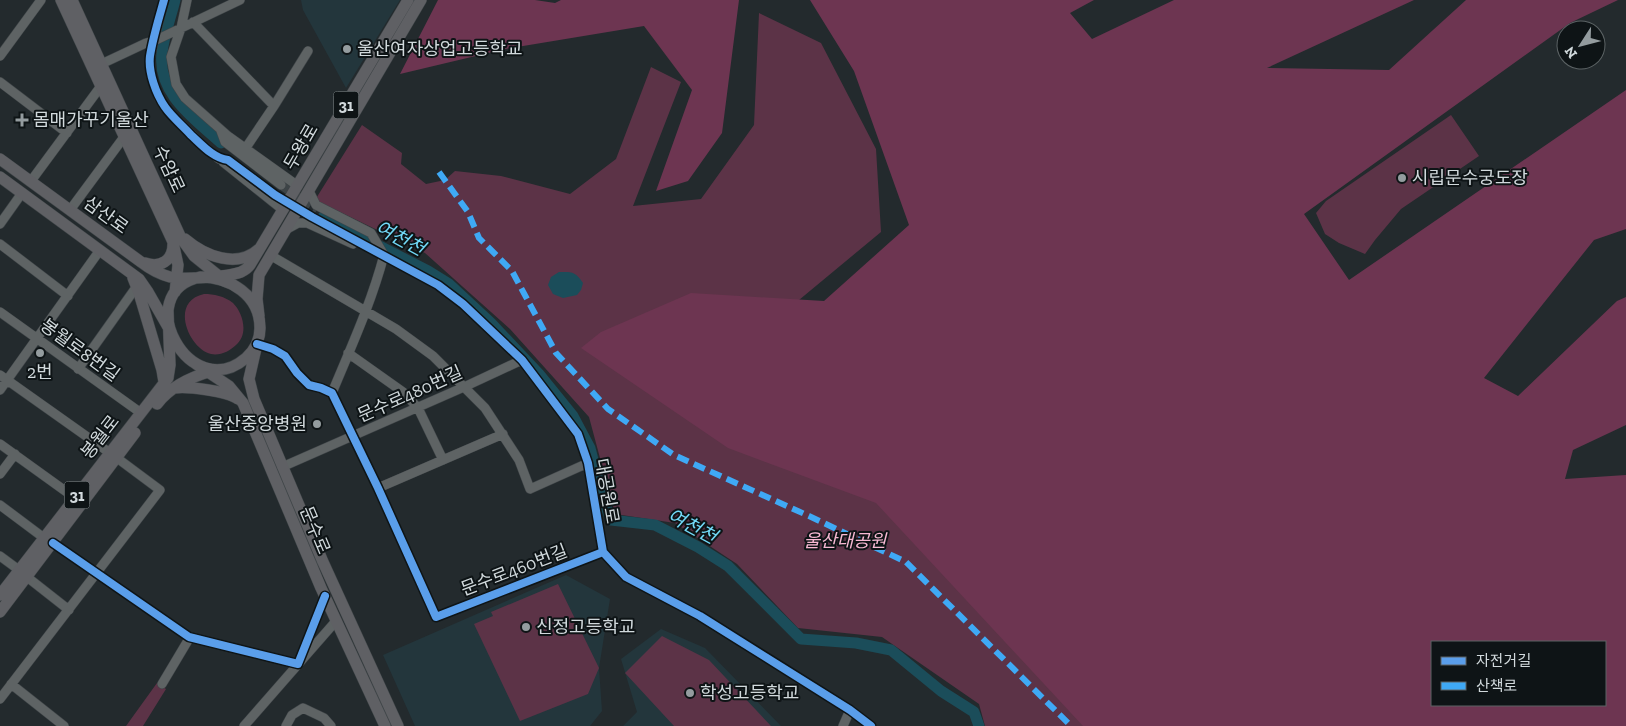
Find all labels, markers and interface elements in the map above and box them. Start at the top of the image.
north arrow [1556,20,1606,70]
place label: 울산여자상업고등학교 [357,38,523,60]
marker: 울산여자상업고등학교 [341,43,353,55]
text: N [1561,43,1581,62]
road number: 31 [334,92,358,118]
place label: 몸매가꾸기울산 [33,109,149,131]
marker: 몸매가꾸기울산 [15,113,29,127]
street label: 두왕로 [279,120,323,174]
street label: 수암로 [149,142,189,196]
place label: 시립문수궁도장 [1412,167,1528,189]
marker: 시립문수궁도장 [1396,172,1408,184]
street label: 삼산로 [79,191,133,239]
water label: 여천천 [371,216,430,261]
street label: 봉월로8번길 [36,314,124,386]
marker: 2번 [34,347,46,359]
place label: 2번 [27,361,53,383]
street label: 문수로480번길 [354,361,466,427]
street label: 봉월로 [76,411,124,463]
place label: 울산중앙병원 [208,413,307,435]
marker: 울산중앙병원 [311,418,323,430]
street label: 대공원로 [590,456,624,526]
road number: 31 [64,482,90,508]
street label: 문수로 [295,503,335,557]
water label: 여천천 [663,504,722,549]
park label: 울산대공원 [804,530,888,552]
street label: 문수로460번길 [458,540,570,600]
place label: 신정고등학교 [536,616,635,638]
marker: 신정고등학교 [520,621,532,633]
legend [1431,641,1606,706]
text: 자전거길 [1476,652,1531,670]
text: 산책로 [1476,677,1517,695]
place label: 학성고등학교 [700,682,799,704]
marker: 학성고등학교 [684,687,696,699]

